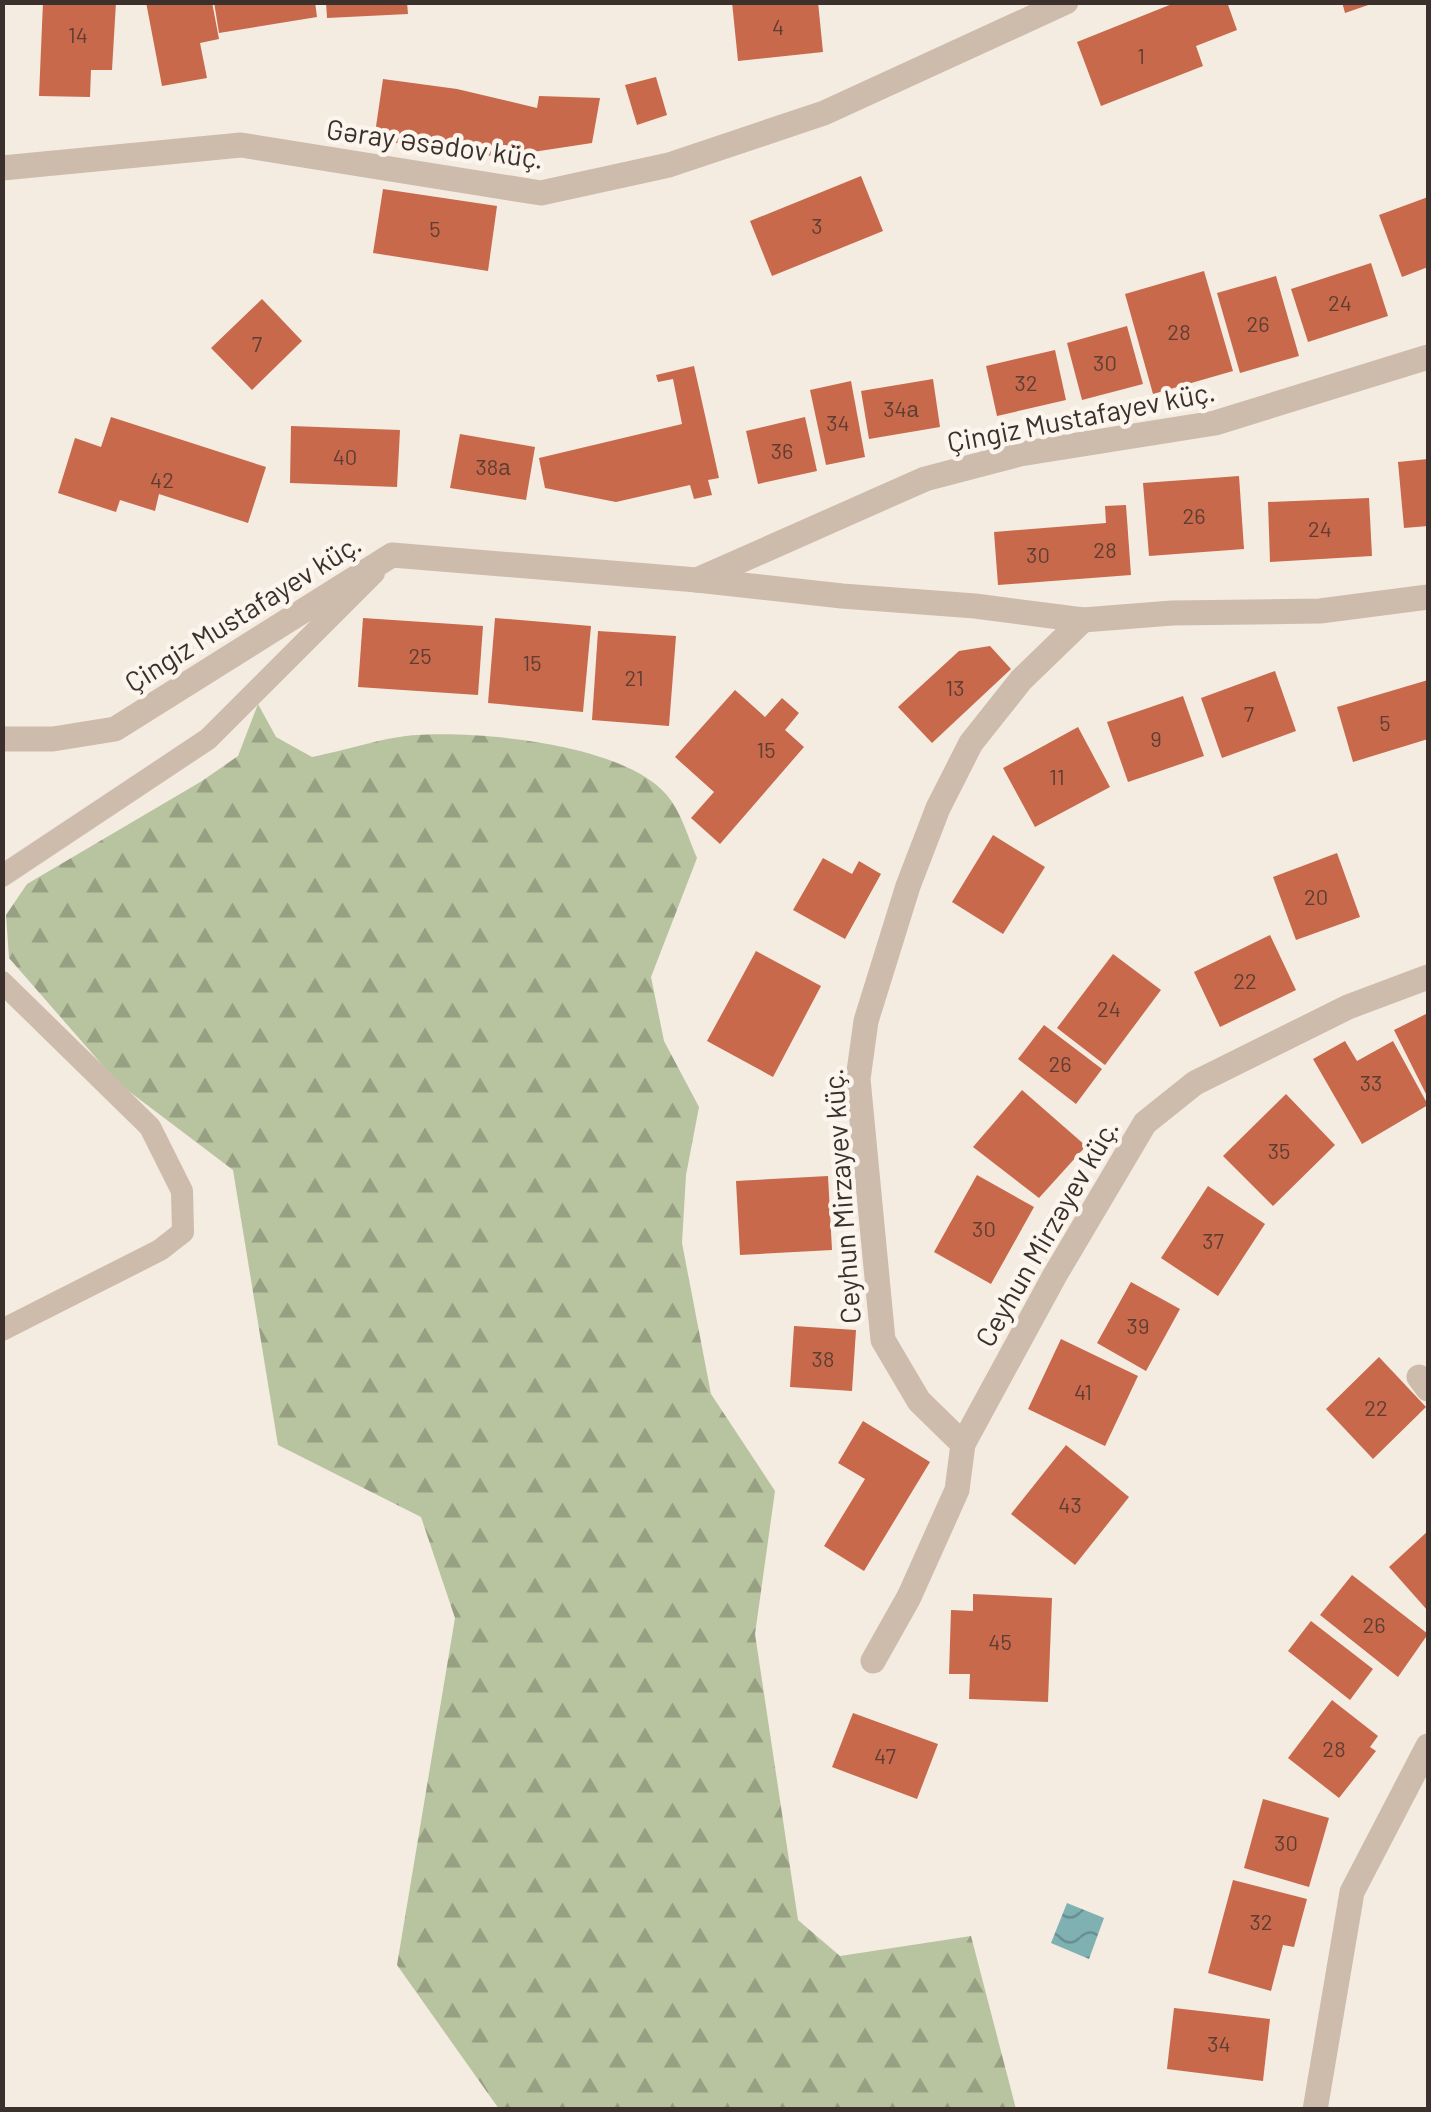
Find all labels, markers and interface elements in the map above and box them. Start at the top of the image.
house number: 4 [772,13,784,39]
house number: 14 [68,21,88,47]
house number: 1 [1137,42,1145,68]
street label: Gəray Əsədov küç. [324,111,546,175]
house number: 3 [811,212,823,238]
house number: 5 [429,215,441,241]
house number: 24 [1328,289,1352,315]
house number: 26 [1246,310,1270,336]
house number: 28 [1167,318,1191,344]
house number: 7 [252,330,262,356]
house number: 30 [1093,349,1117,375]
house number: 32 [1014,369,1038,395]
street label: Çingiz Mustafayev küç. [944,373,1218,459]
house number: 34а [883,395,920,421]
house number: 34 [826,409,850,435]
house number: 36 [771,437,793,463]
house number: 40 [333,443,357,469]
house number: 38а [475,453,511,479]
house number: 42 [150,466,174,492]
house number: 26 [1182,502,1206,528]
house number: 24 [1308,515,1332,541]
street label: Çingiz Mustafayev küç. [118,526,367,699]
house number: 28 [1093,536,1117,562]
house number: 30 [1026,541,1050,567]
house number: 25 [408,642,432,668]
house number: 15 [522,649,542,675]
house number: 21 [624,664,644,690]
house number: 13 [945,674,965,700]
house number: 7 [1244,700,1254,726]
house number: 5 [1379,709,1391,735]
house number: 9 [1150,725,1162,751]
house number: 15 [756,736,776,762]
house number: 11 [1049,763,1065,789]
house number: 20 [1304,883,1328,909]
house number: 22 [1233,967,1257,993]
house number: 24 [1097,995,1121,1021]
house number: 26 [1048,1050,1072,1076]
street label: Ceyhun Mirzayev küç. [815,1067,867,1325]
house number: 33 [1360,1069,1382,1095]
street label: Ceyhun Mirzəyev küç. [967,1113,1125,1352]
house number: 35 [1268,1137,1290,1163]
house number: 30 [972,1215,996,1241]
house number: 37 [1202,1227,1224,1253]
house number: 39 [1127,1312,1149,1338]
house number: 38 [812,1345,834,1371]
house number: 41 [1074,1378,1092,1404]
house number: 22 [1364,1394,1388,1420]
house number: 43 [1058,1491,1082,1517]
house number: 26 [1362,1611,1386,1637]
house number: 45 [988,1628,1012,1654]
house number: 28 [1322,1735,1346,1761]
house number: 47 [874,1742,896,1768]
house number: 30 [1274,1829,1298,1855]
house number: 32 [1249,1908,1273,1934]
house number: 34 [1207,2030,1231,2056]

